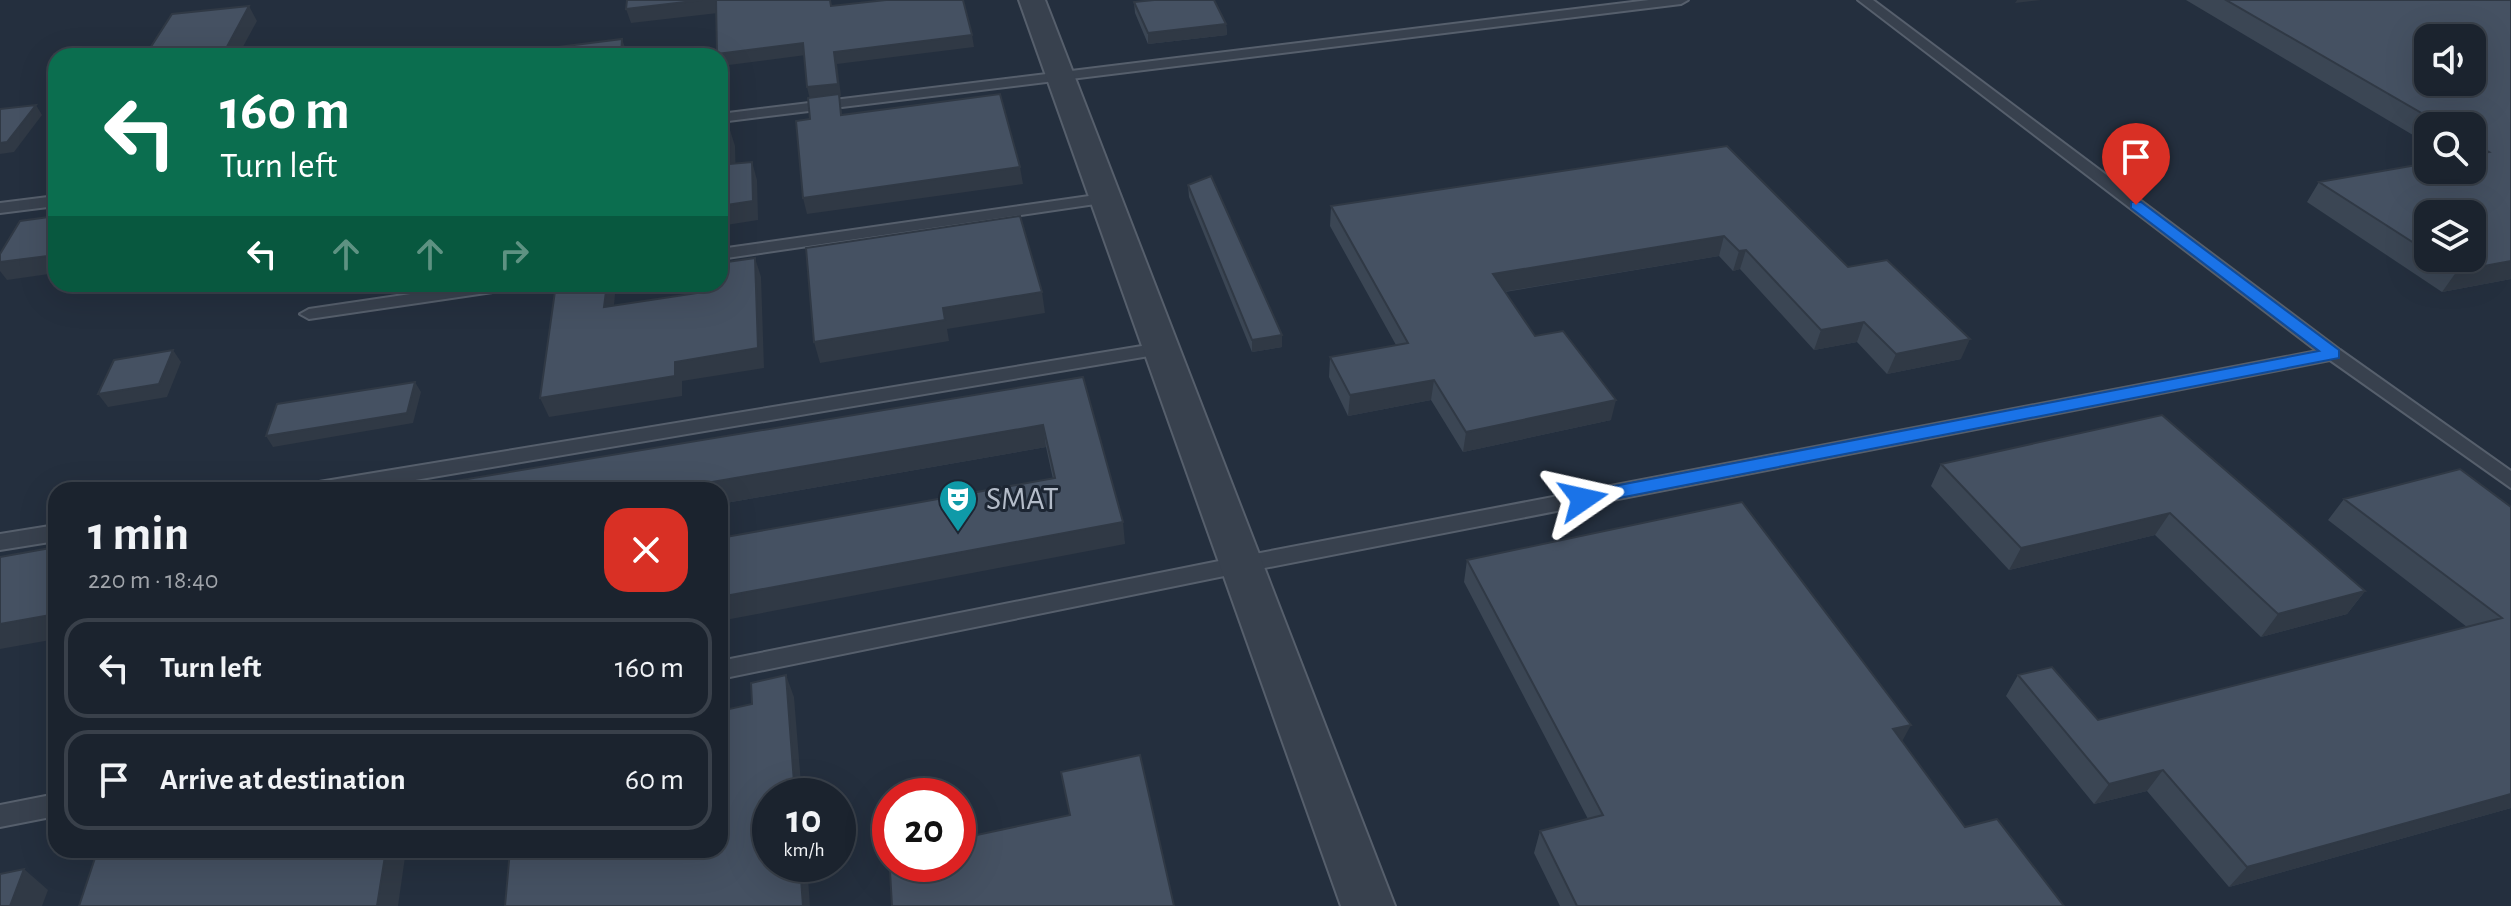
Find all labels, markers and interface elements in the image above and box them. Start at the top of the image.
map controls [2414,24,2486,272]
button: sound [2414,24,2486,96]
icon: left [88,80,192,184]
text: 160 m [220,83,350,139]
button: search [2414,112,2486,184]
pin [2102,123,2170,205]
icon: arrive [2114,135,2158,179]
text: Turn left [220,148,337,184]
button: layers [2414,200,2486,272]
icon: left [240,232,284,276]
icon: ahead [324,232,368,276]
icon: ahead [408,232,452,276]
icon: right [492,232,536,276]
position arrow [1541,457,1625,541]
theatre icon: SMAT [937,478,979,533]
place label: SMAT [986,483,1059,515]
button: close [604,508,688,592]
text: 1 min [88,511,189,559]
text: 220 m · 18:40 [88,567,218,593]
icon: left [92,646,136,690]
text: Turn left [160,653,261,683]
text: 160 m [615,653,684,683]
icon: arrive [92,758,136,802]
text: Arrive at destination [160,765,406,795]
text: 60 m [625,765,684,795]
speed limit sign: 20 [872,778,976,882]
text: 10 [786,800,822,840]
text: km/h [783,840,825,860]

